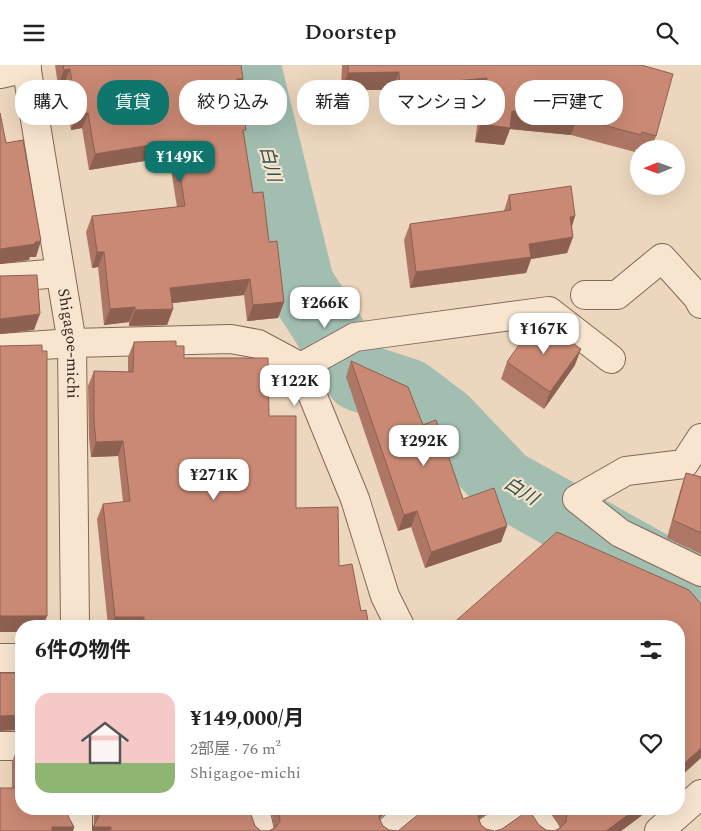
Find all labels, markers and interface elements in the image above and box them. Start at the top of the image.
text: Doorstep [305,16,396,49]
icon: menu [20,19,48,47]
icon: search [653,19,681,47]
chip: 購入 [15,80,87,125]
chip: 賃貸 [97,80,169,125]
chip: 絞り込み [179,80,287,125]
chip: 新着 [297,80,369,125]
chip: マンション [379,80,505,125]
chip: 一戸建て [515,80,623,125]
north arrow [630,140,685,195]
map controls [630,140,685,195]
pin: ¥149K [145,141,215,183]
water label: 白川 [253,143,288,187]
text: ¥149K [156,145,204,169]
street label: Shigagoe-michi [51,287,85,399]
pin: ¥266K [290,287,360,329]
text: ¥266K [301,291,349,315]
pin: ¥167K [509,313,579,355]
text: ¥167K [520,317,568,341]
pin: ¥122K [260,365,330,407]
text: ¥122K [271,369,319,393]
pin: ¥292K [389,425,459,467]
text: ¥292K [400,429,448,453]
pin: ¥271K [179,459,249,501]
text: ¥271K [190,463,238,487]
water label: 白川 [499,470,545,513]
text: 6件の物件 [35,635,131,667]
icon: filters [637,636,665,664]
text: ¥149,000/月 [190,703,304,735]
icon: home [75,713,135,773]
icon: heart [637,729,665,757]
text: 2部屋 · 76 m² [190,737,281,761]
text: Shigagoe-michi [190,761,301,785]

